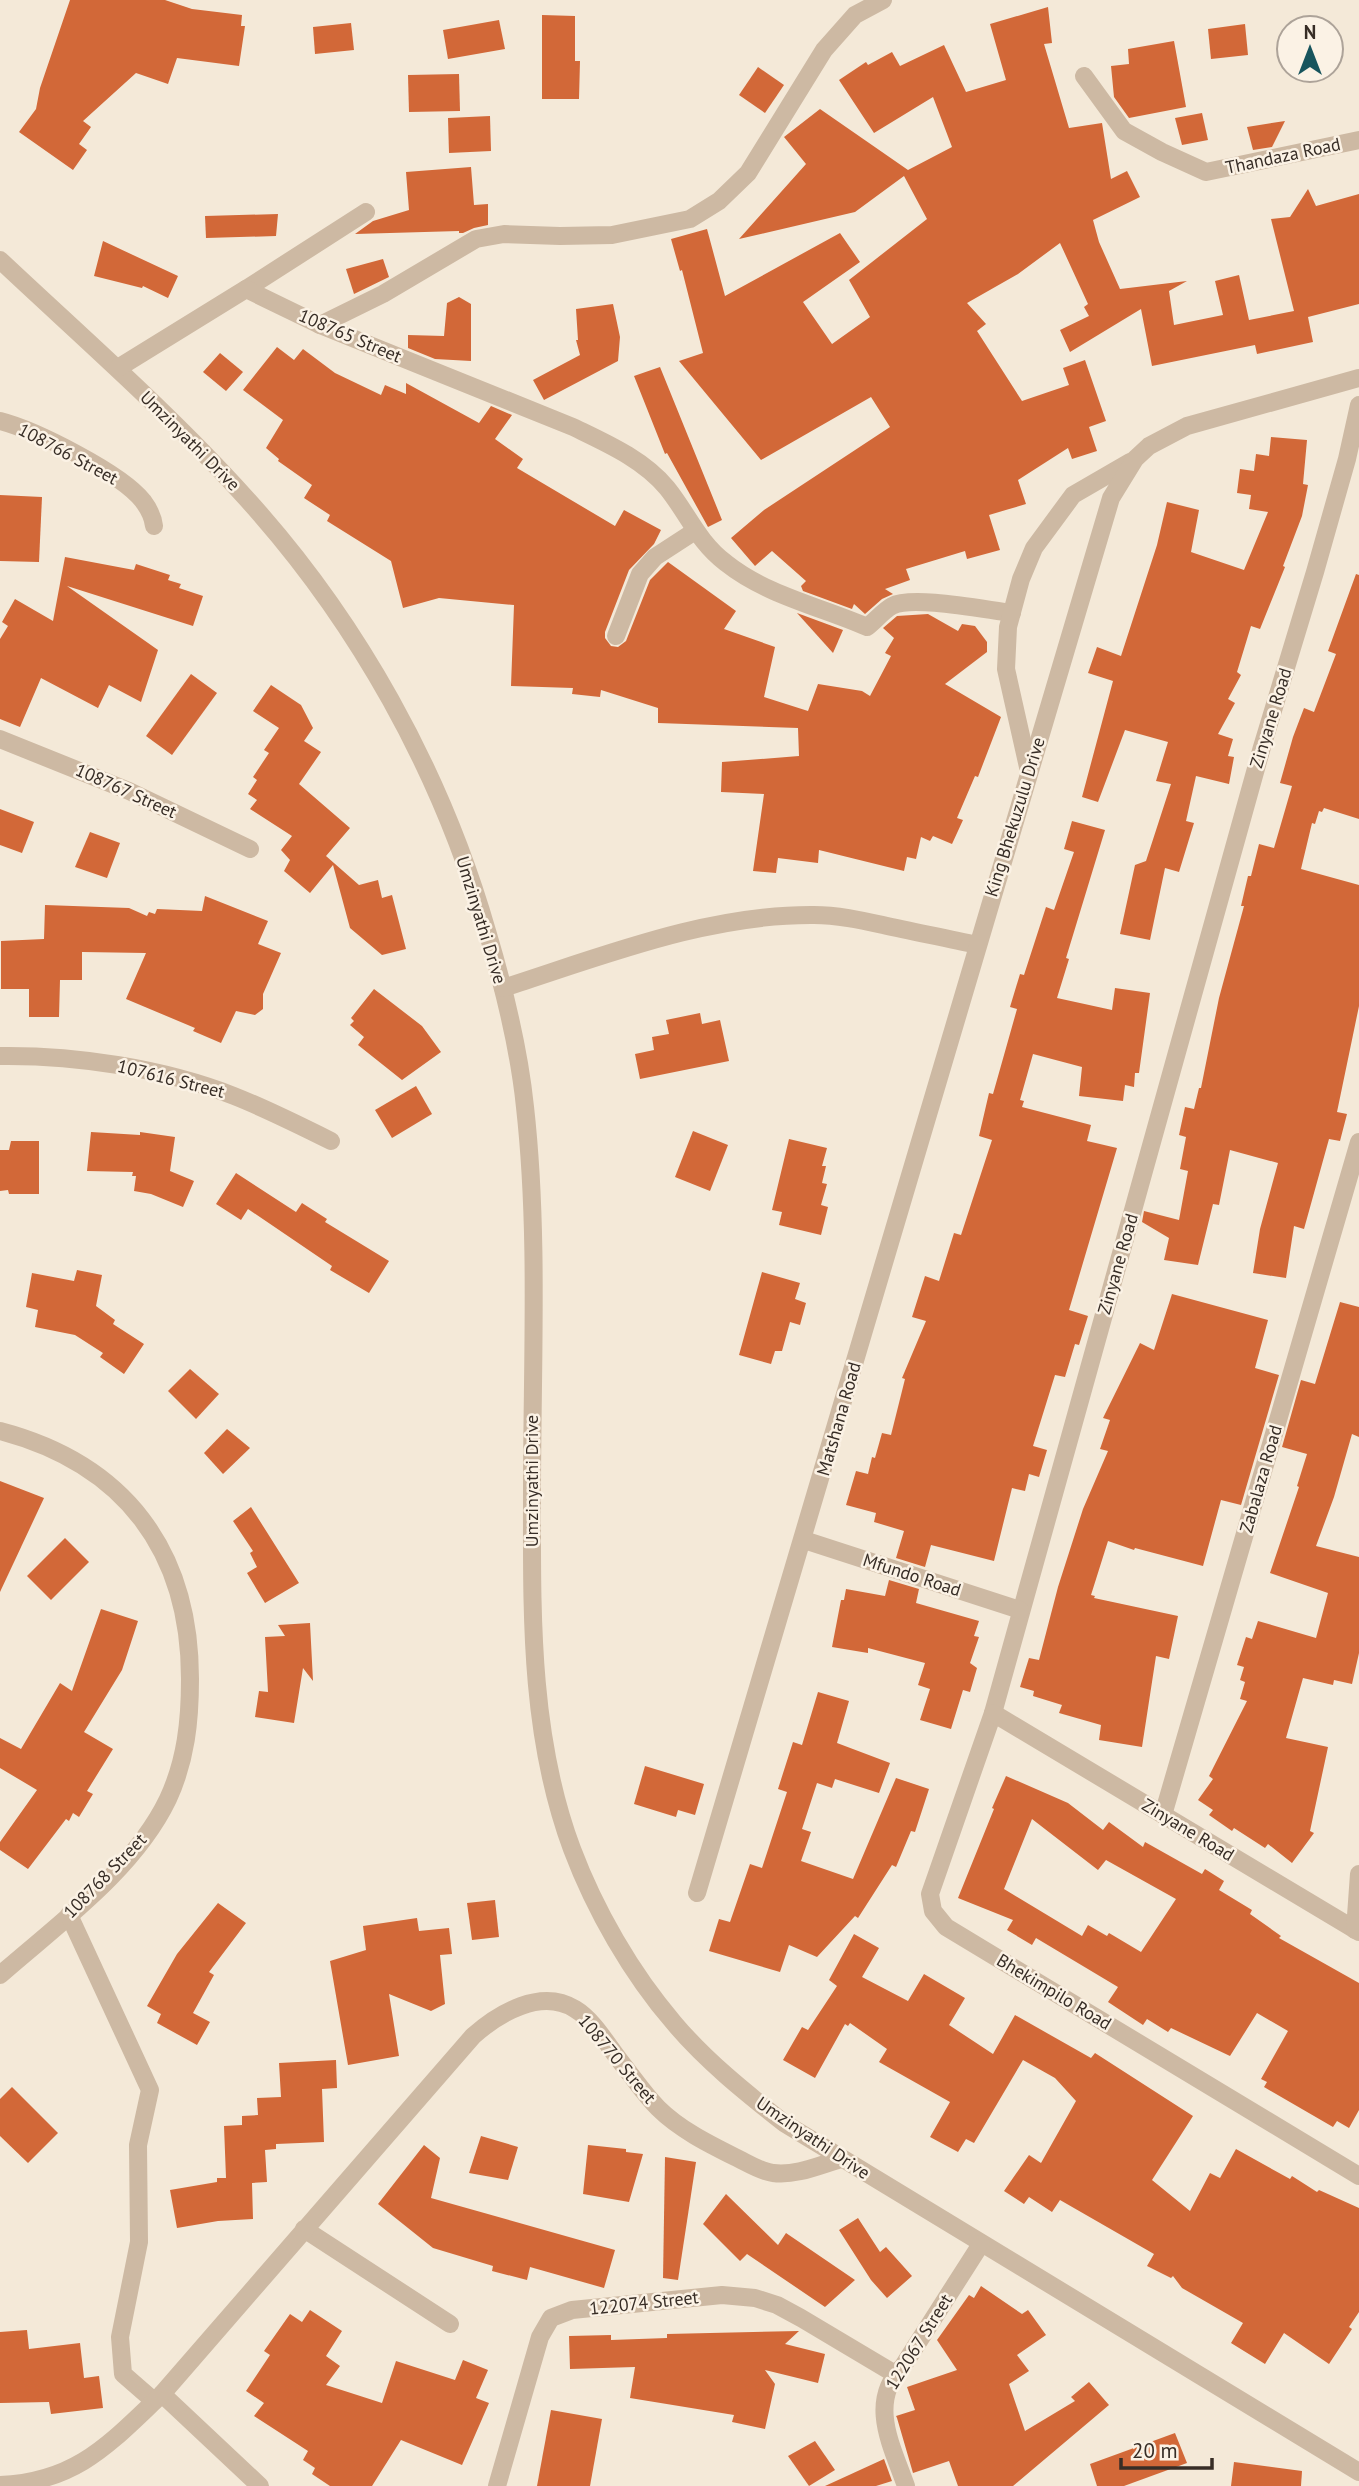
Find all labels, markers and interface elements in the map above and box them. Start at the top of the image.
north arrow [1275,14,1345,84]
text: N [1304,20,1316,44]
street label: Thandaza Road [1223,132,1343,179]
street label: 108765 Street [295,304,405,368]
street label: Umzinyathi Drive [135,386,245,496]
street label: 108766 Street [14,418,122,489]
street label: Zinyane Road [1244,665,1297,771]
street label: King Bhekuzulu Drive [979,734,1050,899]
street label: 108767 Street [72,758,181,823]
street label: Umzinyathi Drive [451,853,512,986]
street label: 107616 Street [115,1054,227,1103]
street label: Zinyane Road [1092,1211,1143,1317]
street label: Matshana Road [811,1359,866,1478]
street label: Umzinyathi Drive [520,1415,543,1547]
street label: Zabalaza Road [1234,1422,1287,1535]
street label: Mfundo Road [860,1548,964,1601]
street label: Zinyane Road [1138,1793,1239,1866]
street label: 108768 Street [58,1828,151,1923]
street label: Bhekimpilo Road [993,1948,1116,2035]
street label: 108770 Street [573,2009,661,2108]
street label: Umzinyathi Drive [752,2091,875,2184]
street label: 122074 Street [588,2285,700,2320]
street label: 122067 Street [880,2290,957,2394]
scale bar [1121,2426,1212,2470]
text: 20 m [1132,2437,1178,2464]

